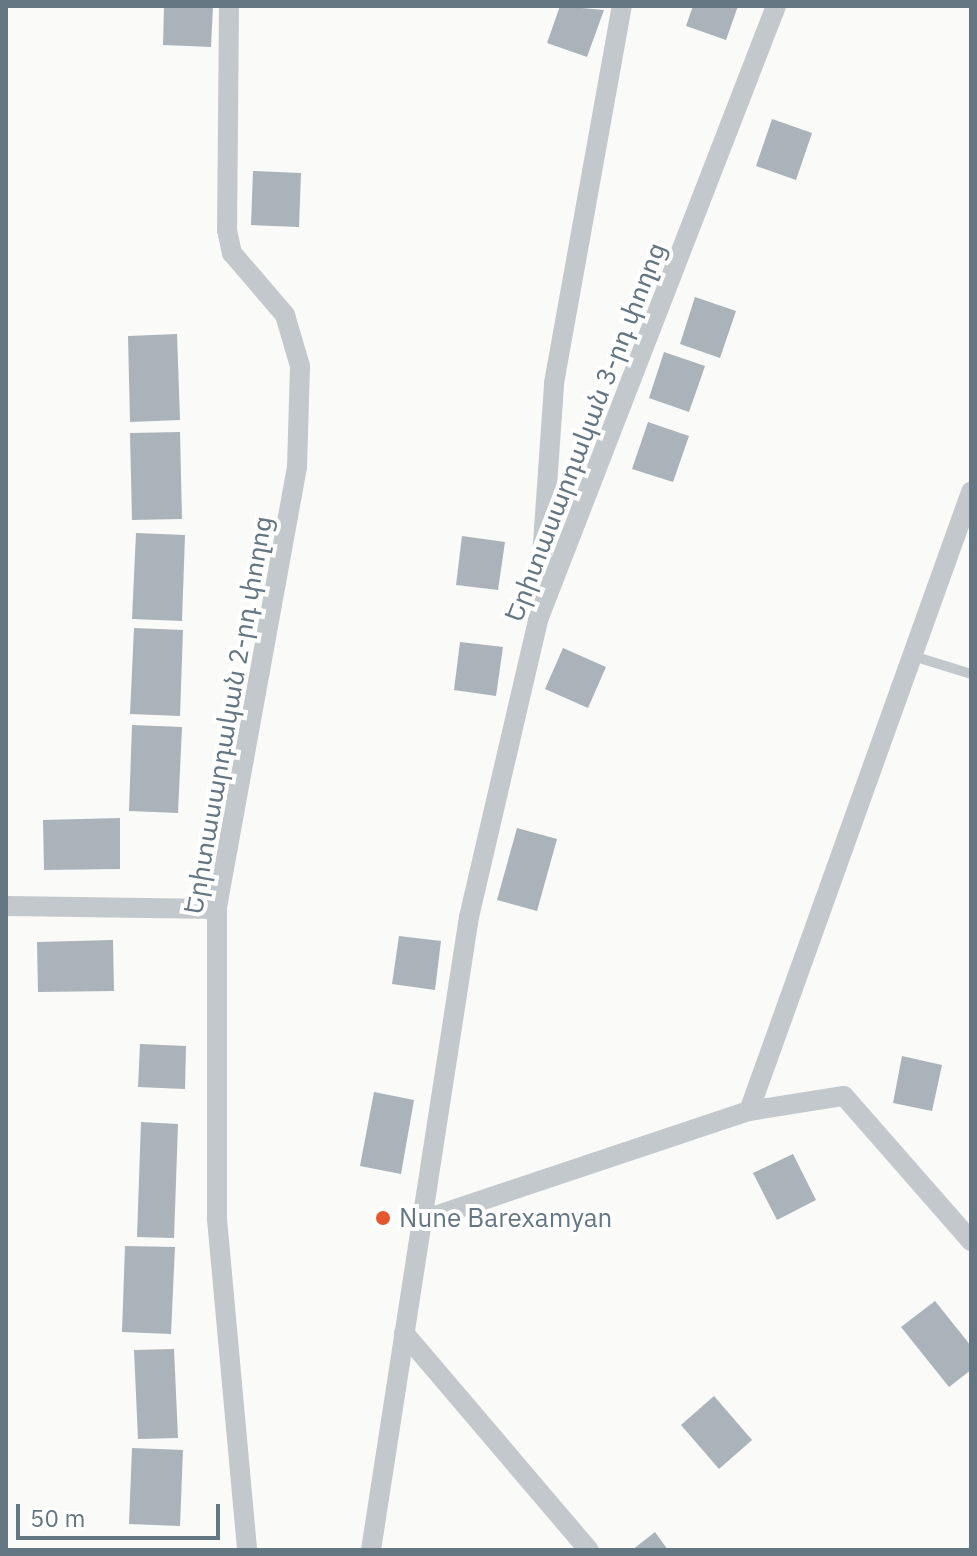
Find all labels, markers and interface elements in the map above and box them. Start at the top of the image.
street label: Երիտասարդական 3-րդ փողոց [498,238,672,626]
street label: Երիտասարդական 2-րդ փողոց [178,513,278,917]
place label: Nune Barexamyan [399,1202,612,1234]
marker: Nune Barexamyan [374,1209,392,1227]
scale bar [20,1488,224,1538]
text: 50 m [30,1502,85,1534]

